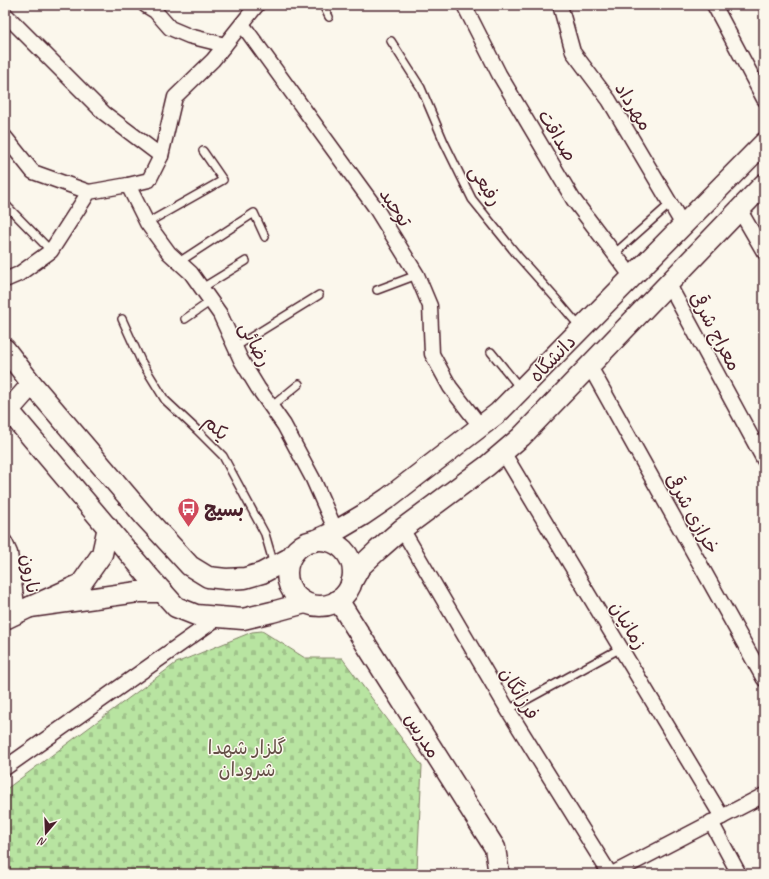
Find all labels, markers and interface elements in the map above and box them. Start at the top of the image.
street label: مهرداد [609,78,657,135]
street label: صداقت [532,105,582,166]
street label: رفیعی [463,160,507,211]
street label: توحید [374,183,417,232]
street label: معراج شرقی [684,287,747,375]
street label: رضائی [234,318,277,371]
street label: دانشگاه [524,330,581,387]
street label: یکم [197,410,234,447]
street label: خرازی شرقی [660,468,725,558]
bus stop icon: بسیج [176,496,202,529]
place label: بسیج [204,498,244,522]
street label: نارون [15,553,45,596]
street label: زمانیان [604,597,652,654]
street label: فرزانگان [494,663,544,724]
street label: مدرس [399,708,445,763]
park label: گلزار شهدا شرودان [208,736,286,782]
north arrow [26,813,66,853]
text: N [35,834,48,850]

